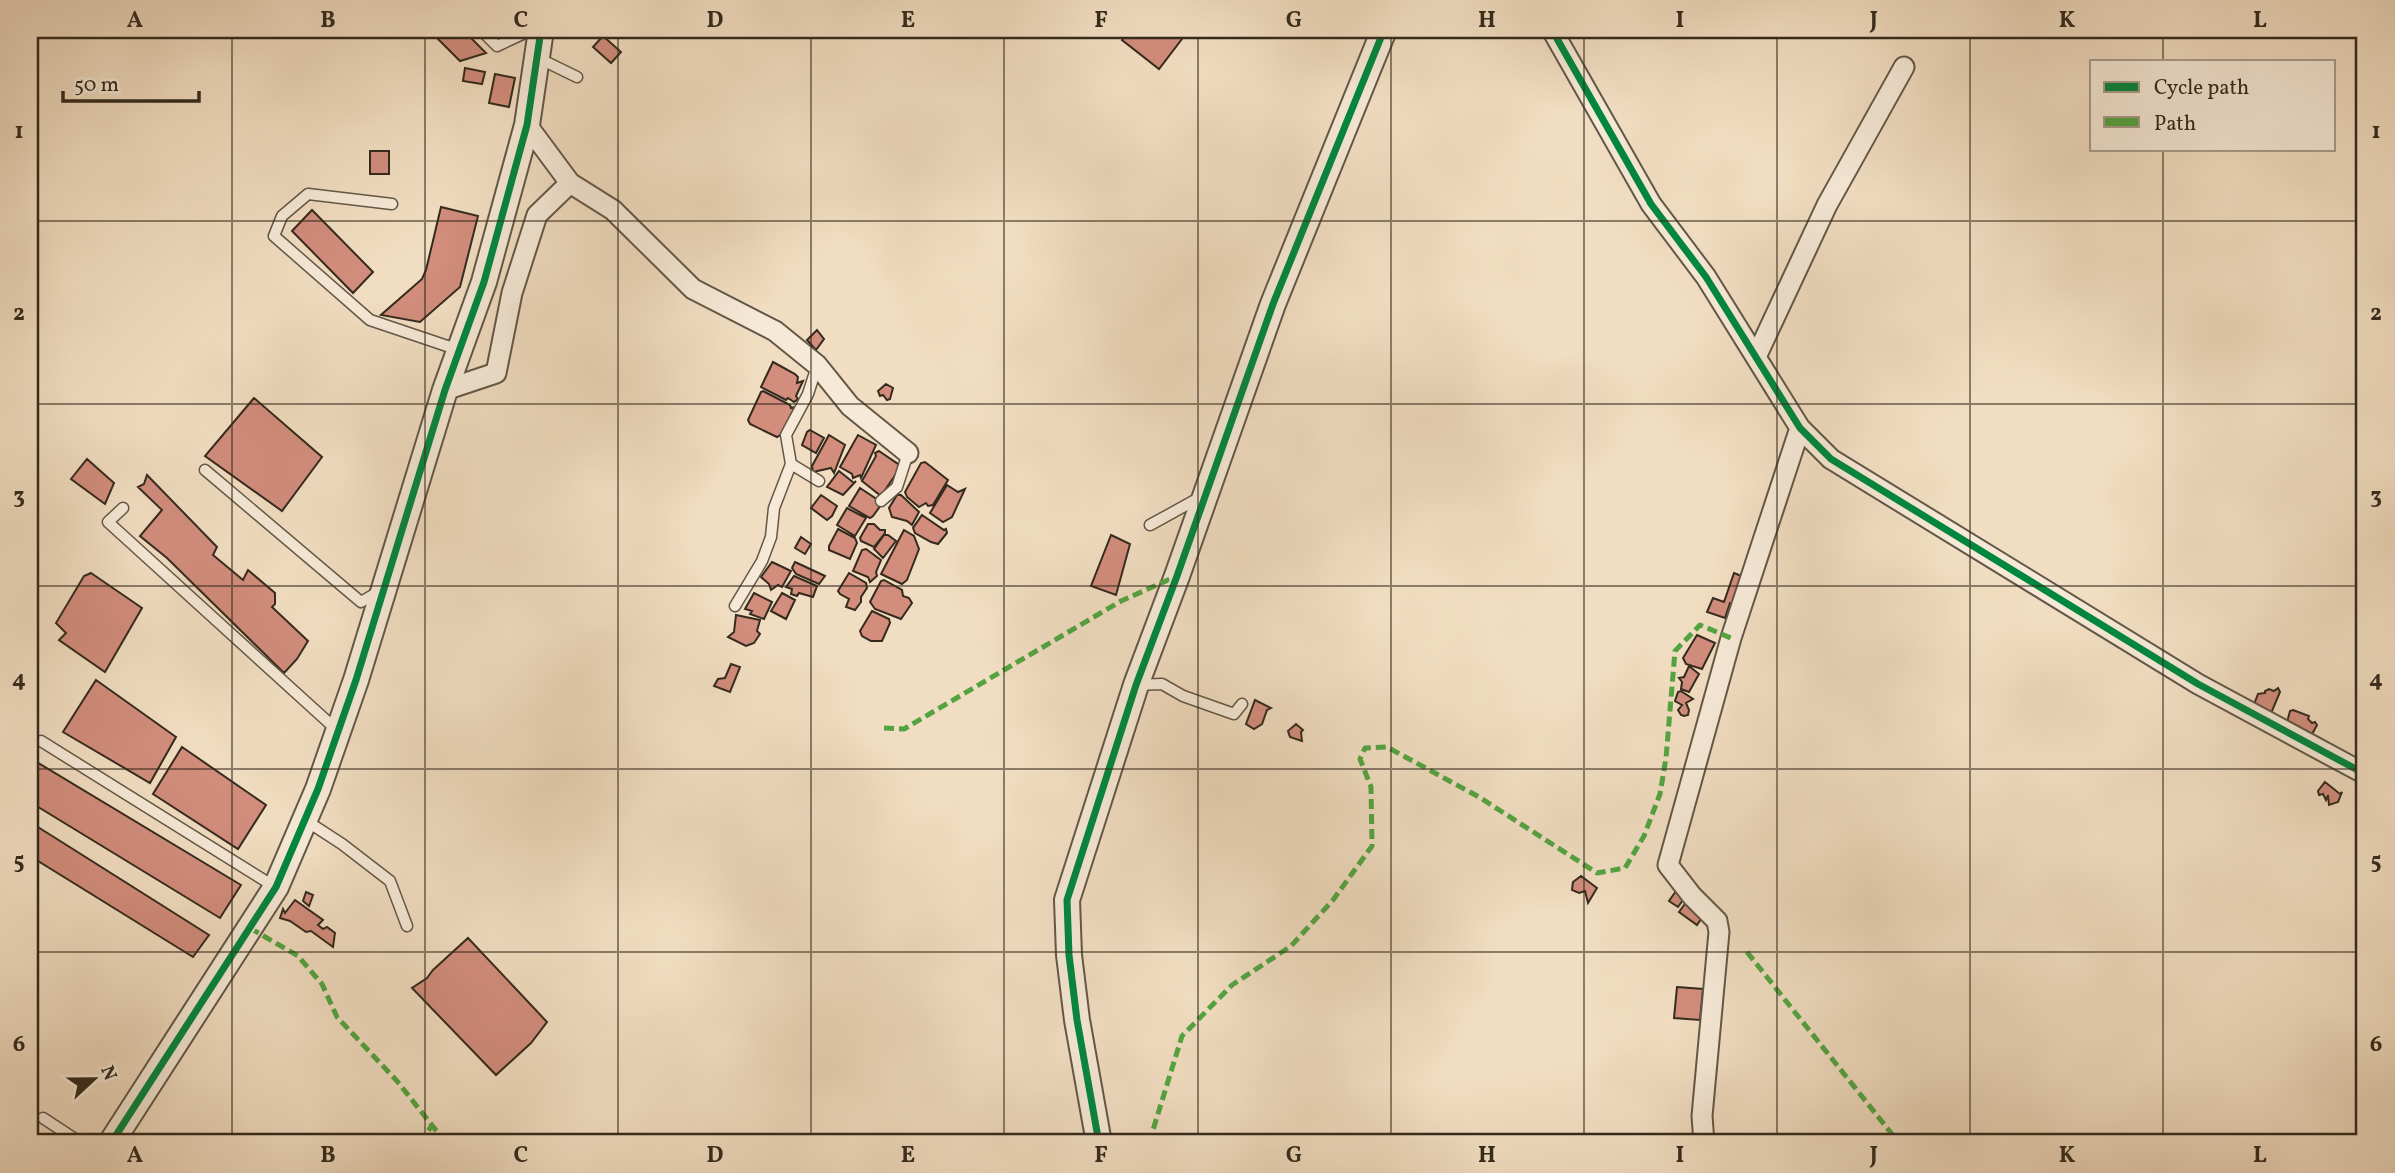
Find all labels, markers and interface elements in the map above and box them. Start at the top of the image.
text: A [127,5,143,37]
text: B [320,5,336,37]
text: C [514,5,528,37]
text: D [707,5,724,37]
text: E [901,5,915,37]
text: F [1094,5,1108,37]
text: G [1286,5,1302,37]
text: H [1478,5,1496,37]
text: I [1676,5,1684,37]
text: J [1869,5,1878,37]
text: K [2059,5,2076,37]
text: L [2253,5,2267,37]
scale bar [63,60,200,104]
legend [2090,60,2336,150]
text: 50 m [74,71,119,100]
text: Cycle path [2154,74,2249,103]
text: Path [2154,110,2196,139]
text: 1 [14,116,24,148]
text: 1 [2371,116,2381,148]
text: 2 [13,298,25,330]
text: 2 [2370,298,2382,330]
text: 3 [13,481,25,513]
text: 3 [2370,481,2382,513]
text: 4 [12,664,26,696]
text: 4 [2369,664,2383,696]
text: 5 [13,846,25,878]
text: 5 [2370,846,2382,878]
text: 6 [13,1029,25,1061]
text: 6 [2370,1029,2382,1061]
north arrow [60,1044,130,1114]
text: N [93,1062,123,1085]
text: A [127,1140,143,1172]
text: B [320,1140,336,1172]
text: C [514,1140,528,1172]
text: D [707,1140,724,1172]
text: E [901,1140,915,1172]
text: F [1094,1140,1108,1172]
text: G [1286,1140,1302,1172]
text: H [1478,1140,1496,1172]
text: I [1676,1140,1684,1172]
text: J [1869,1140,1878,1172]
text: K [2059,1140,2076,1172]
text: L [2253,1140,2267,1172]

